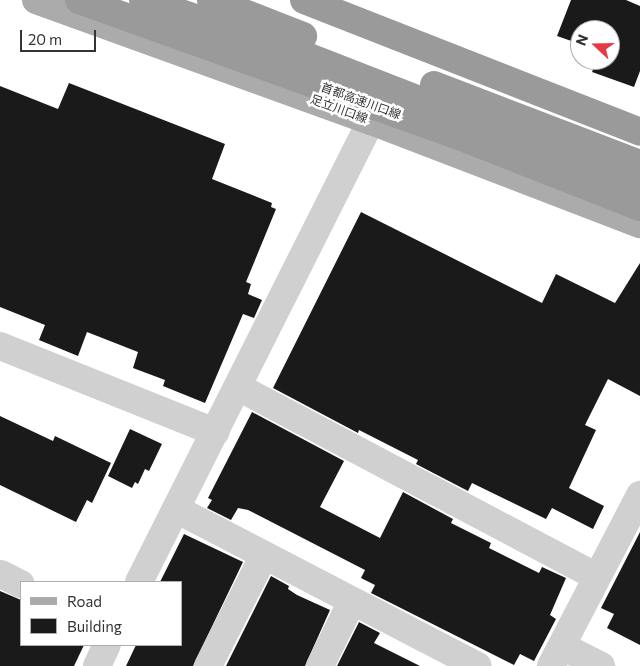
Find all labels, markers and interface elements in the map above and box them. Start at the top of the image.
scale bar [22,20,99,52]
north arrow [570,20,620,70]
text: 20 m [28,30,62,48]
text: N [572,32,591,48]
street label: 首都高速川口線 [319,80,403,122]
street label: 足立川口線 [308,92,370,126]
legend [20,581,182,646]
text: Road [67,592,102,610]
text: Building [67,617,122,635]

